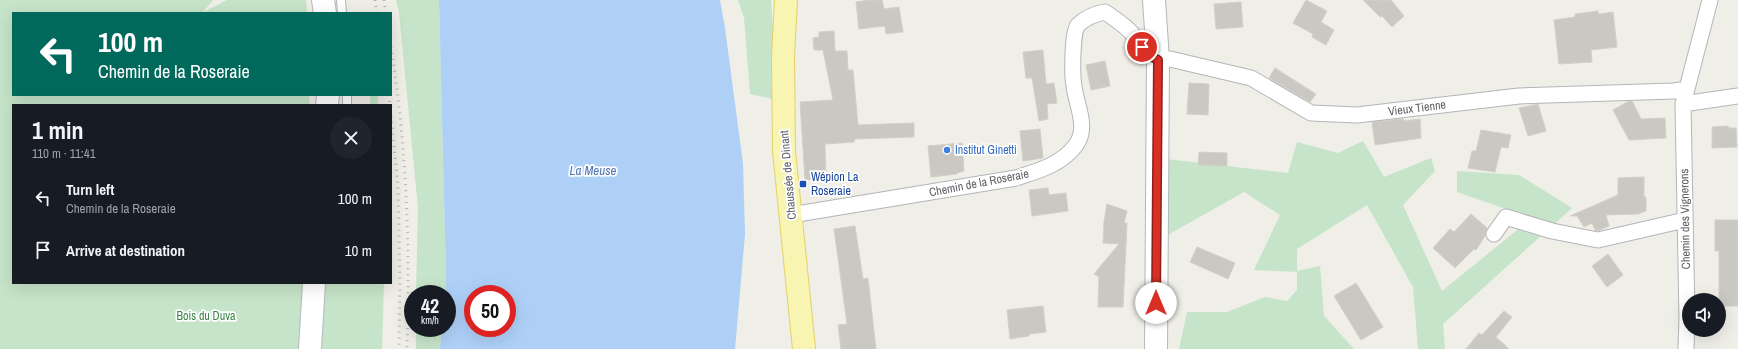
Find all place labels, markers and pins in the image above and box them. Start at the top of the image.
pin [1125,30,1159,64]
place label: Institut Ginetti [955,142,1017,158]
marker: Institut Ginetti [942,145,952,155]
place label: Wépion La Roseraie [811,169,859,199]
marker: Wépion La Roseraie [798,179,808,189]

